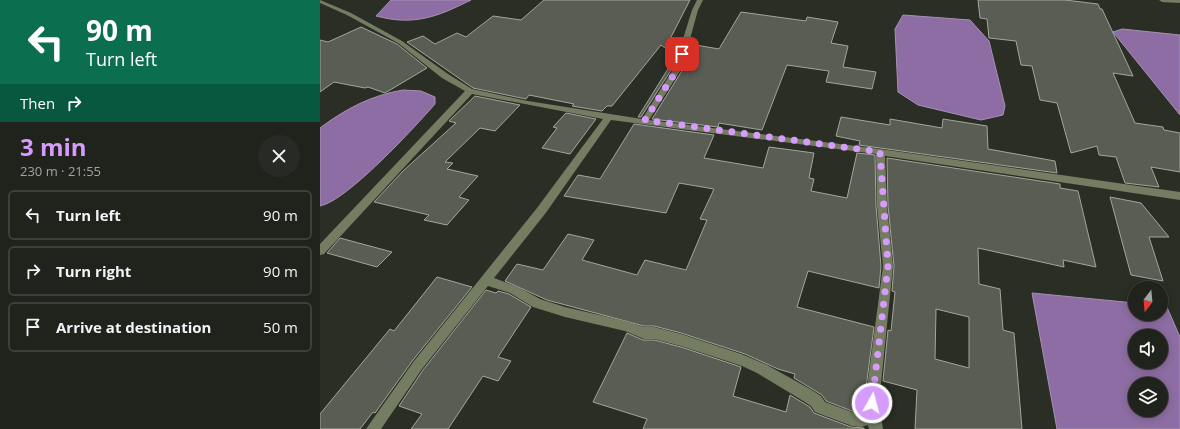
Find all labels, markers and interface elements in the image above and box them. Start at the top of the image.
text: 90 m [86,11,153,49]
icon: left [20,16,72,68]
pin [665,37,699,71]
icon: arrive [671,43,693,65]
text: Turn left [86,47,157,71]
icon: right [63,92,85,114]
text: Then [20,93,55,113]
text: 3 min [20,130,87,163]
button: close [258,135,300,177]
text: 230 m · 21:55 [20,162,101,180]
icon: left [22,204,44,226]
text: Turn left [56,205,121,225]
text: 90 m [263,205,298,225]
icon: right [22,260,44,282]
text: Turn right [56,261,131,281]
text: 90 m [263,261,298,281]
north arrow [1128,281,1168,321]
map controls [1128,281,1168,417]
icon: arrive [22,316,44,338]
text: Arrive at destination [56,317,211,337]
text: 50 m [263,317,298,337]
button: sound [1128,329,1168,369]
button: layers [1128,377,1168,417]
position arrow [851,382,893,424]

